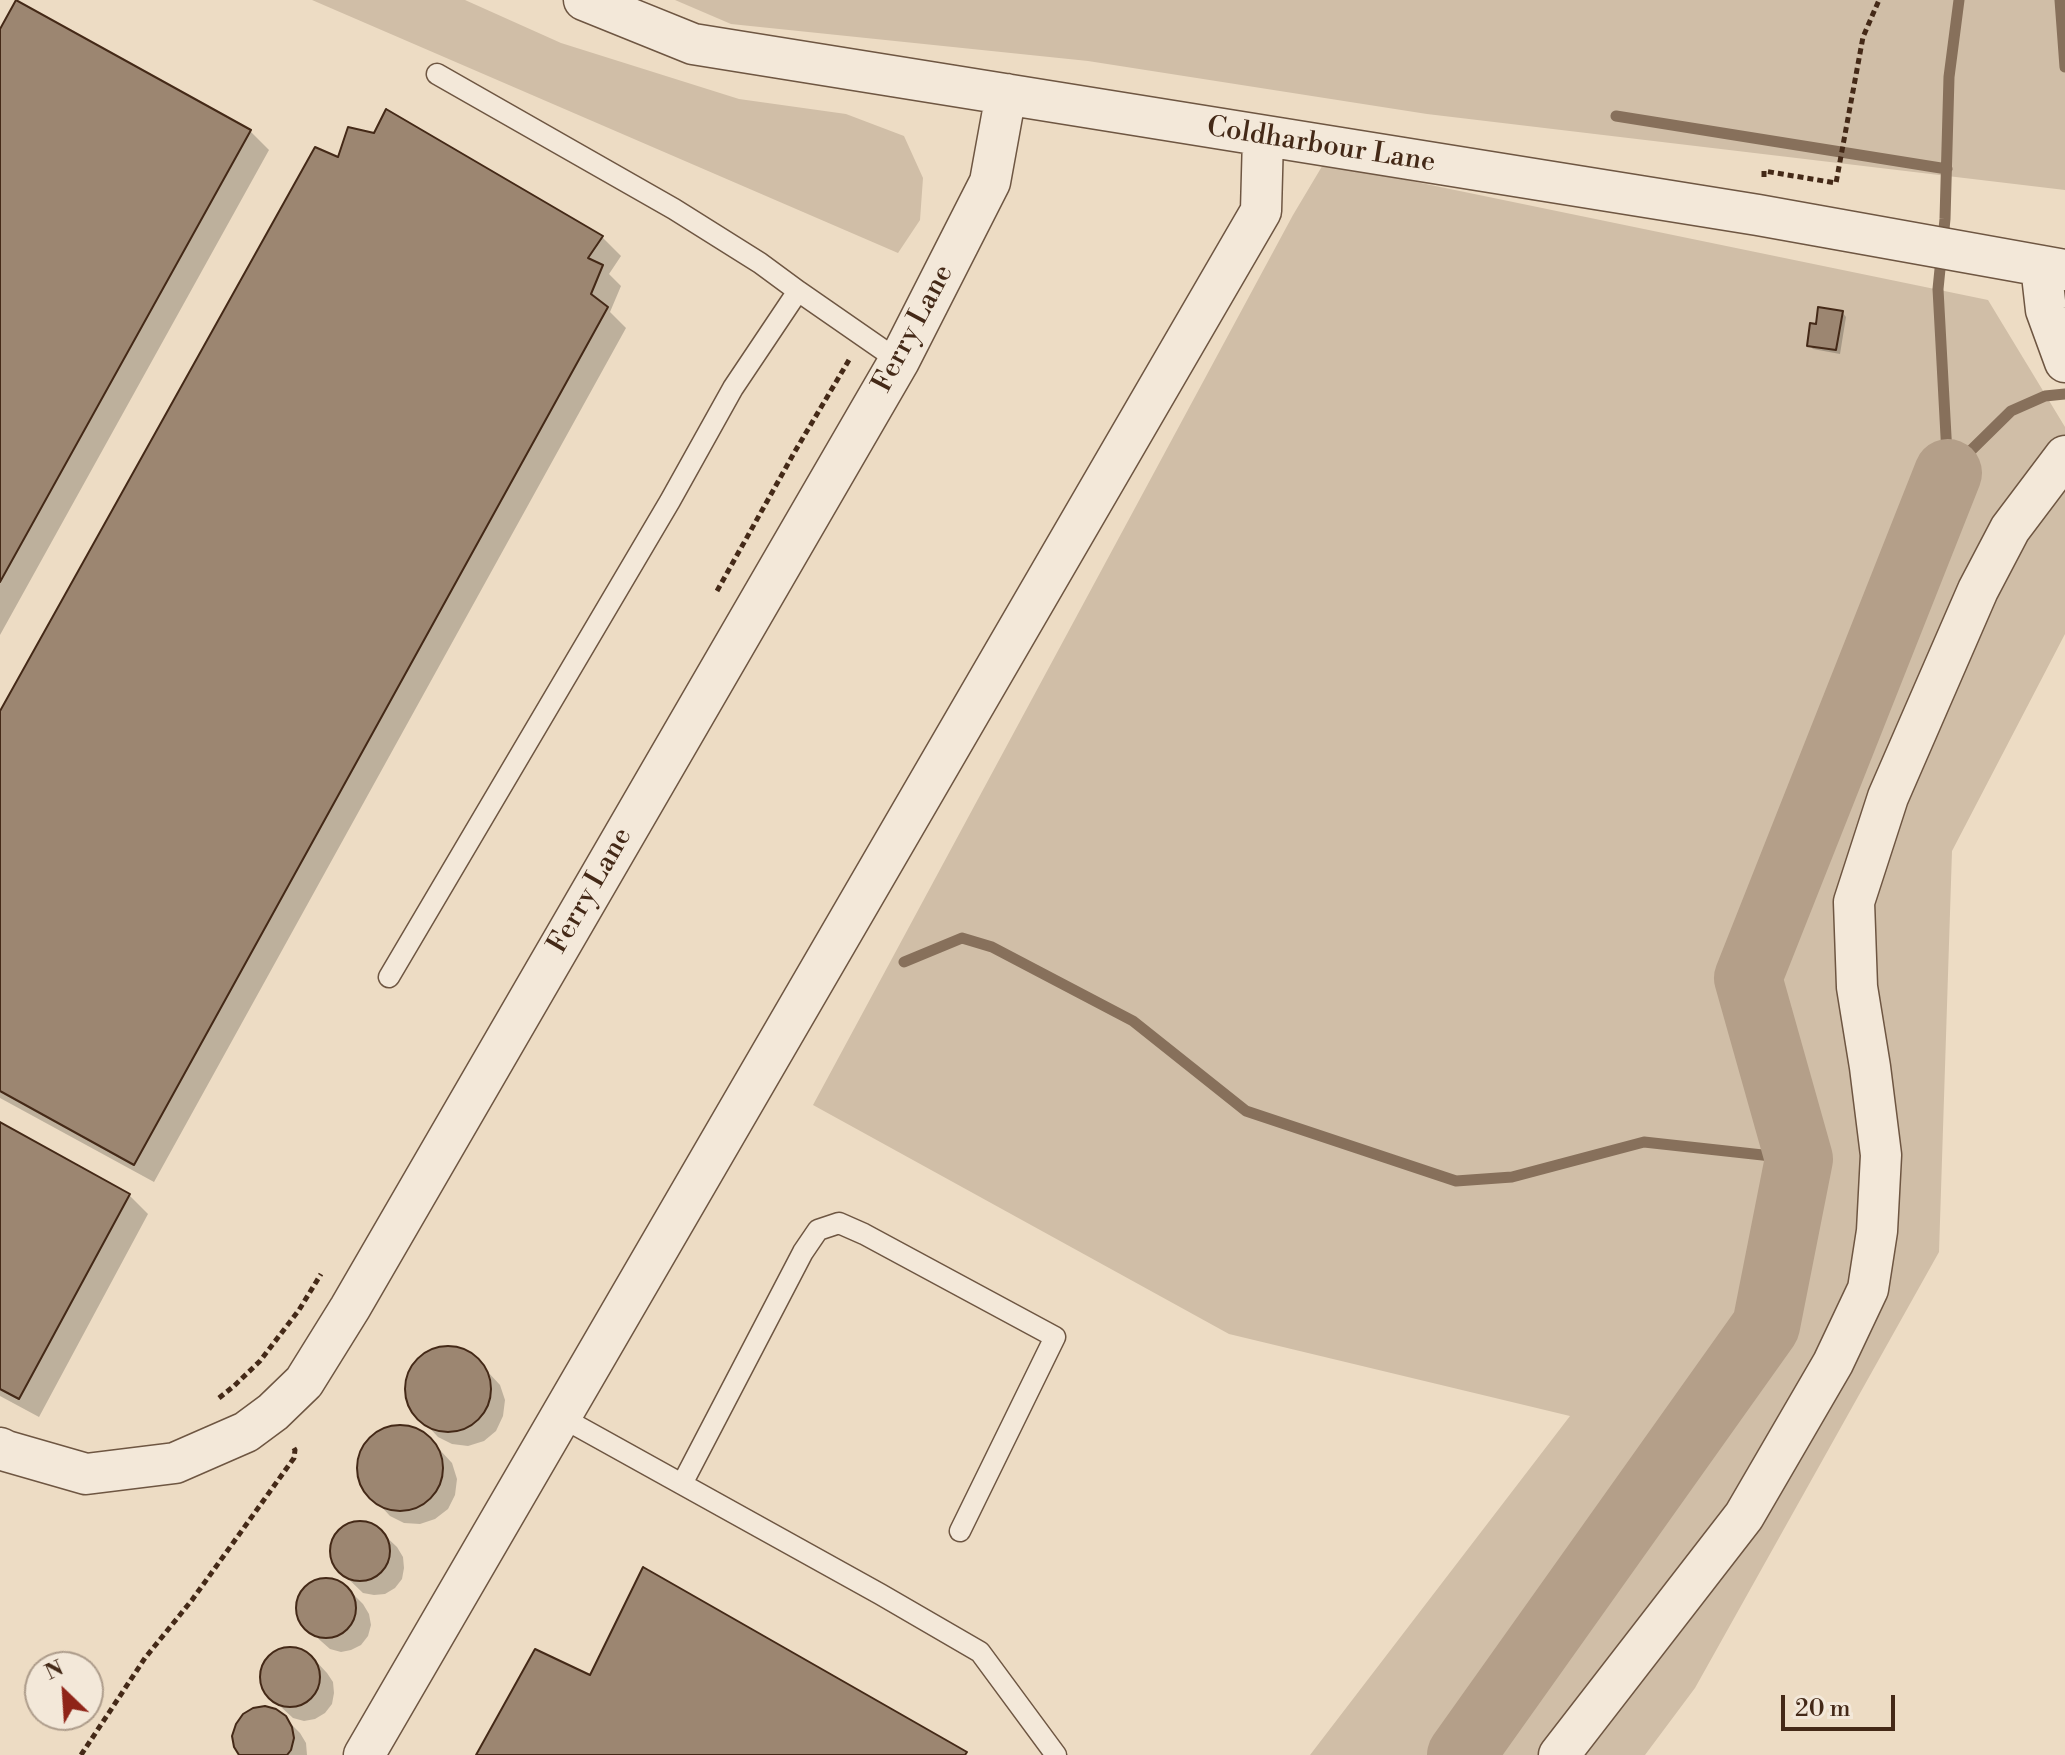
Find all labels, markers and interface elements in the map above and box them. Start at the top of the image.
street label: Coldharbour Lane [1204,111,1438,181]
street label: Ferry Lane [866,260,962,398]
street label: Ferry Lane [542,822,640,960]
north arrow [24,1651,104,1731]
text: N [41,1655,68,1687]
scale bar [1785,1679,1899,1729]
text: 20 m [1795,1694,1851,1724]

